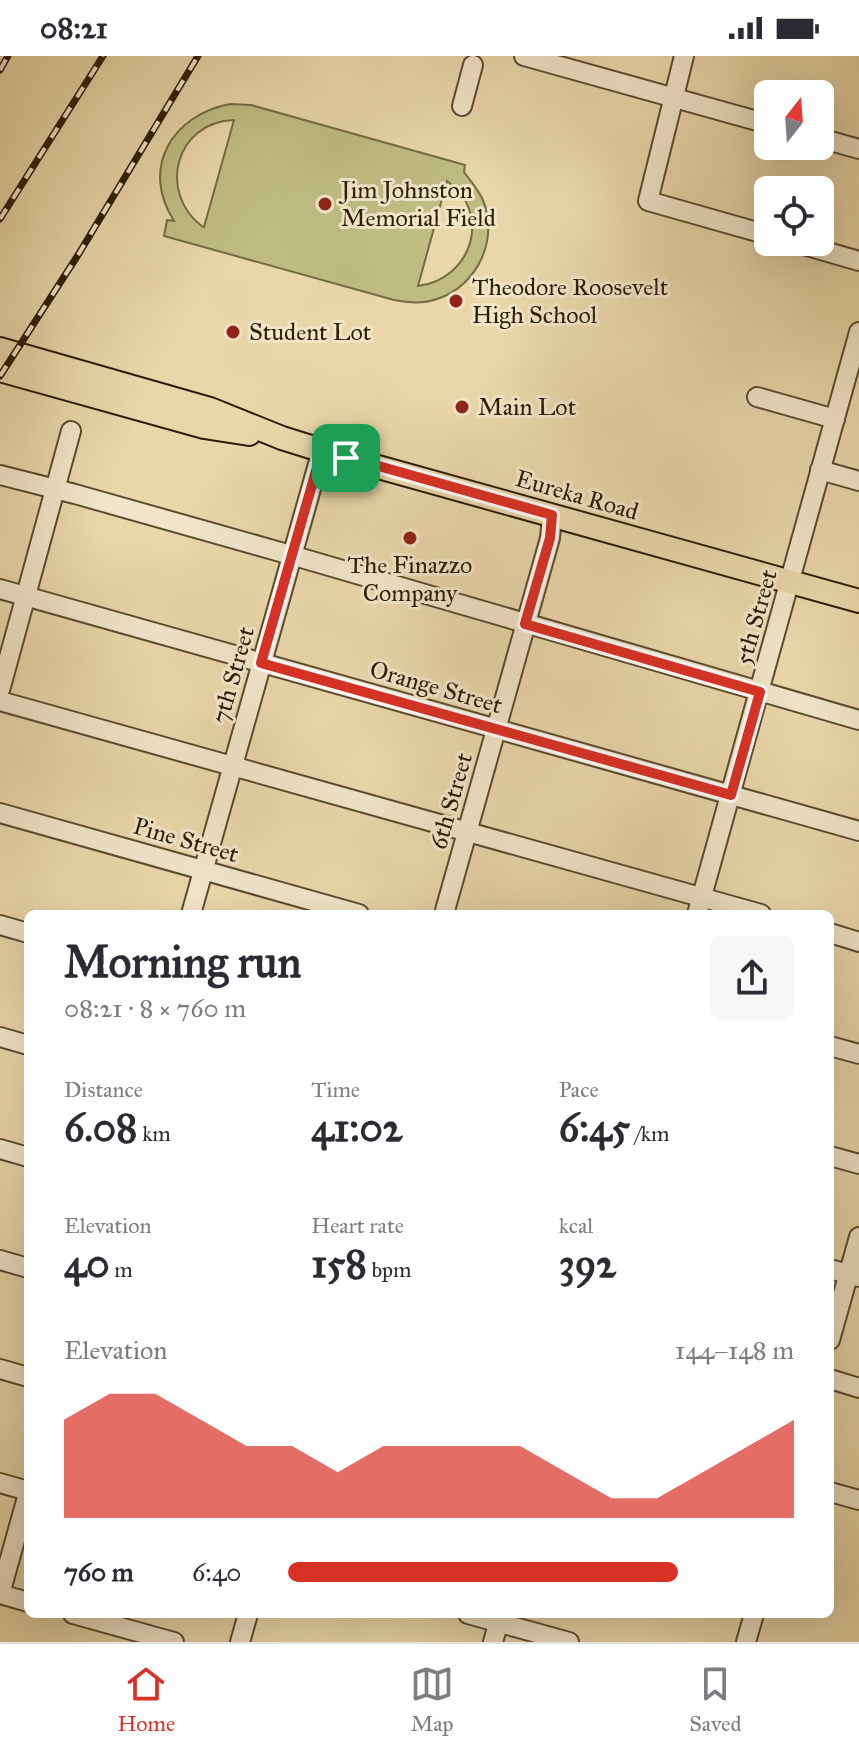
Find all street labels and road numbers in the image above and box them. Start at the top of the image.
street label: Eureka Road [512,463,642,527]
street label: 5th Street [728,565,784,668]
street label: 7th Street [205,623,261,727]
street label: Orange Street [366,654,506,720]
street label: 6th Street [423,749,479,853]
street label: Pine Street [130,811,243,869]

